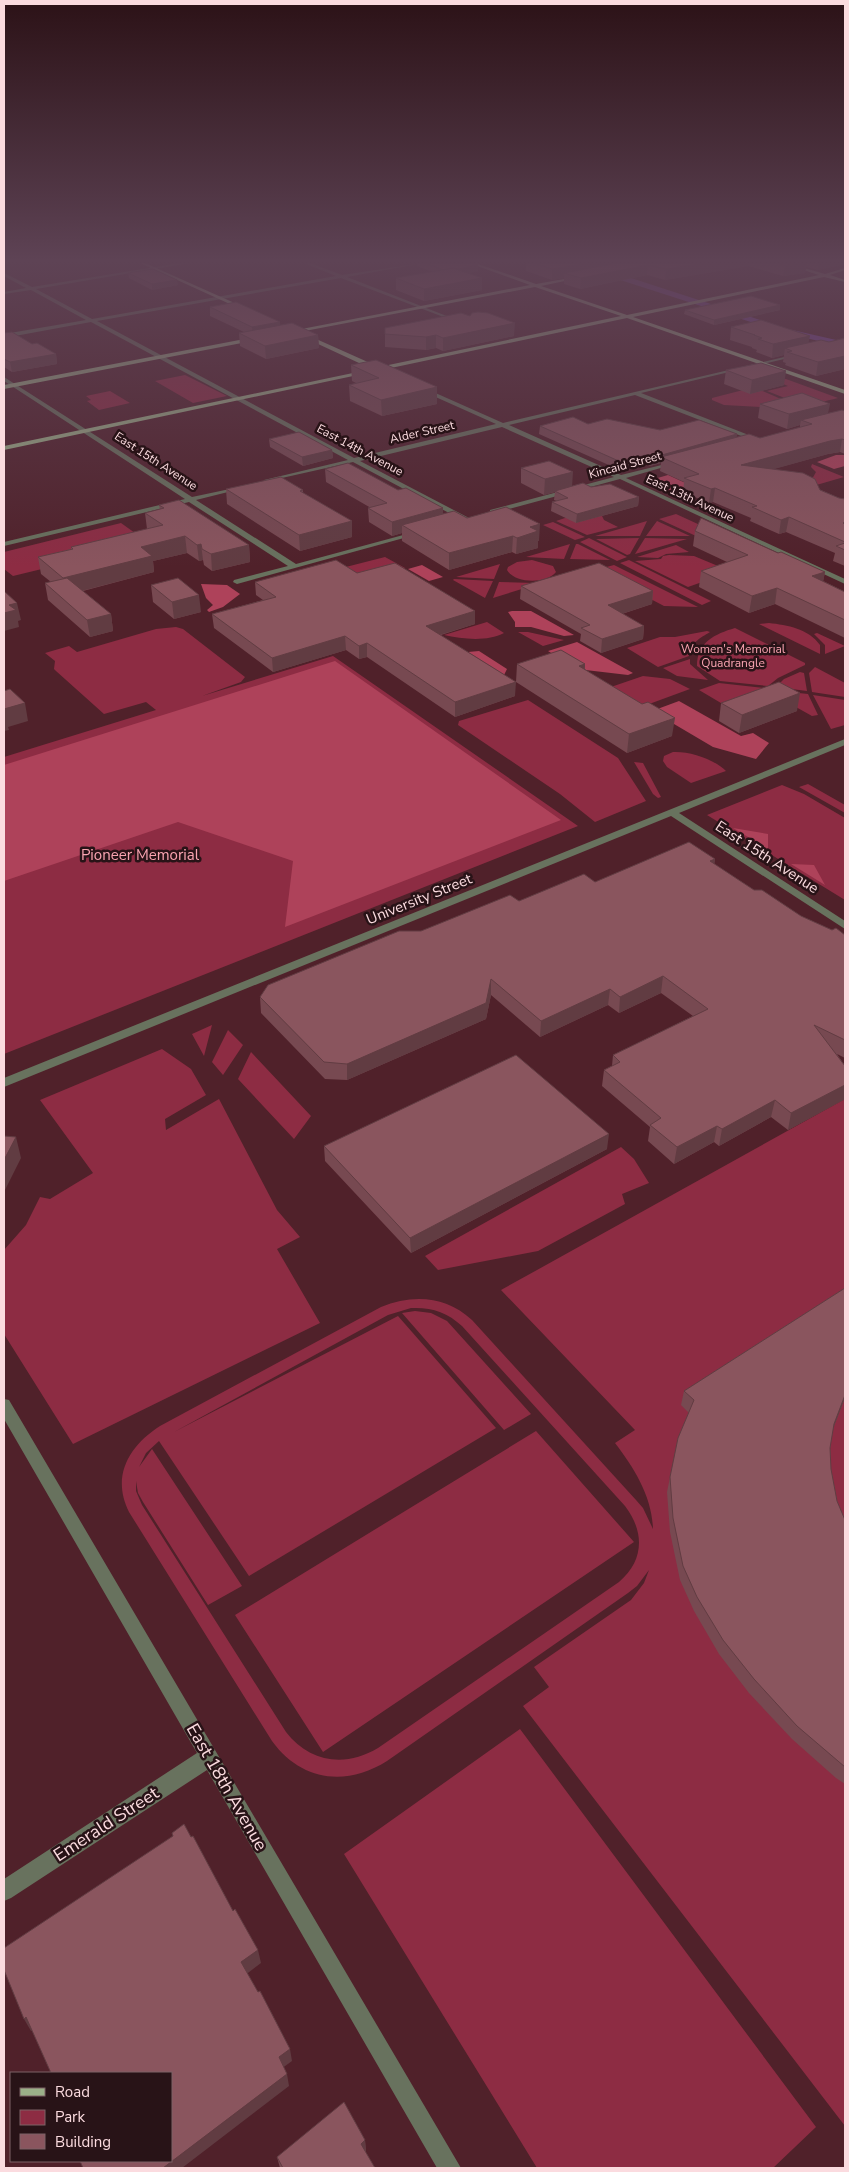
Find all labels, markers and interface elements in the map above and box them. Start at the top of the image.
street label: Alder Street [388,417,457,447]
street label: East 14th Avenue [314,420,406,480]
street label: East 15th Avenue [112,428,200,494]
street label: Kincaid Street [587,447,664,482]
street label: East 13th Avenue [643,471,737,525]
park label: Women's Memorial Quadrangle [681,641,786,671]
street label: East 15th Avenue [711,816,823,898]
park label: Pioneer Memorial [81,845,200,865]
street label: University Street [363,868,476,929]
street label: East 18th Avenue [181,1719,273,1855]
street label: Emerald Street [49,1781,164,1867]
legend [10,2072,172,2162]
text: Road [55,2082,90,2102]
text: Park [55,2107,85,2127]
text: Building [55,2132,111,2152]

